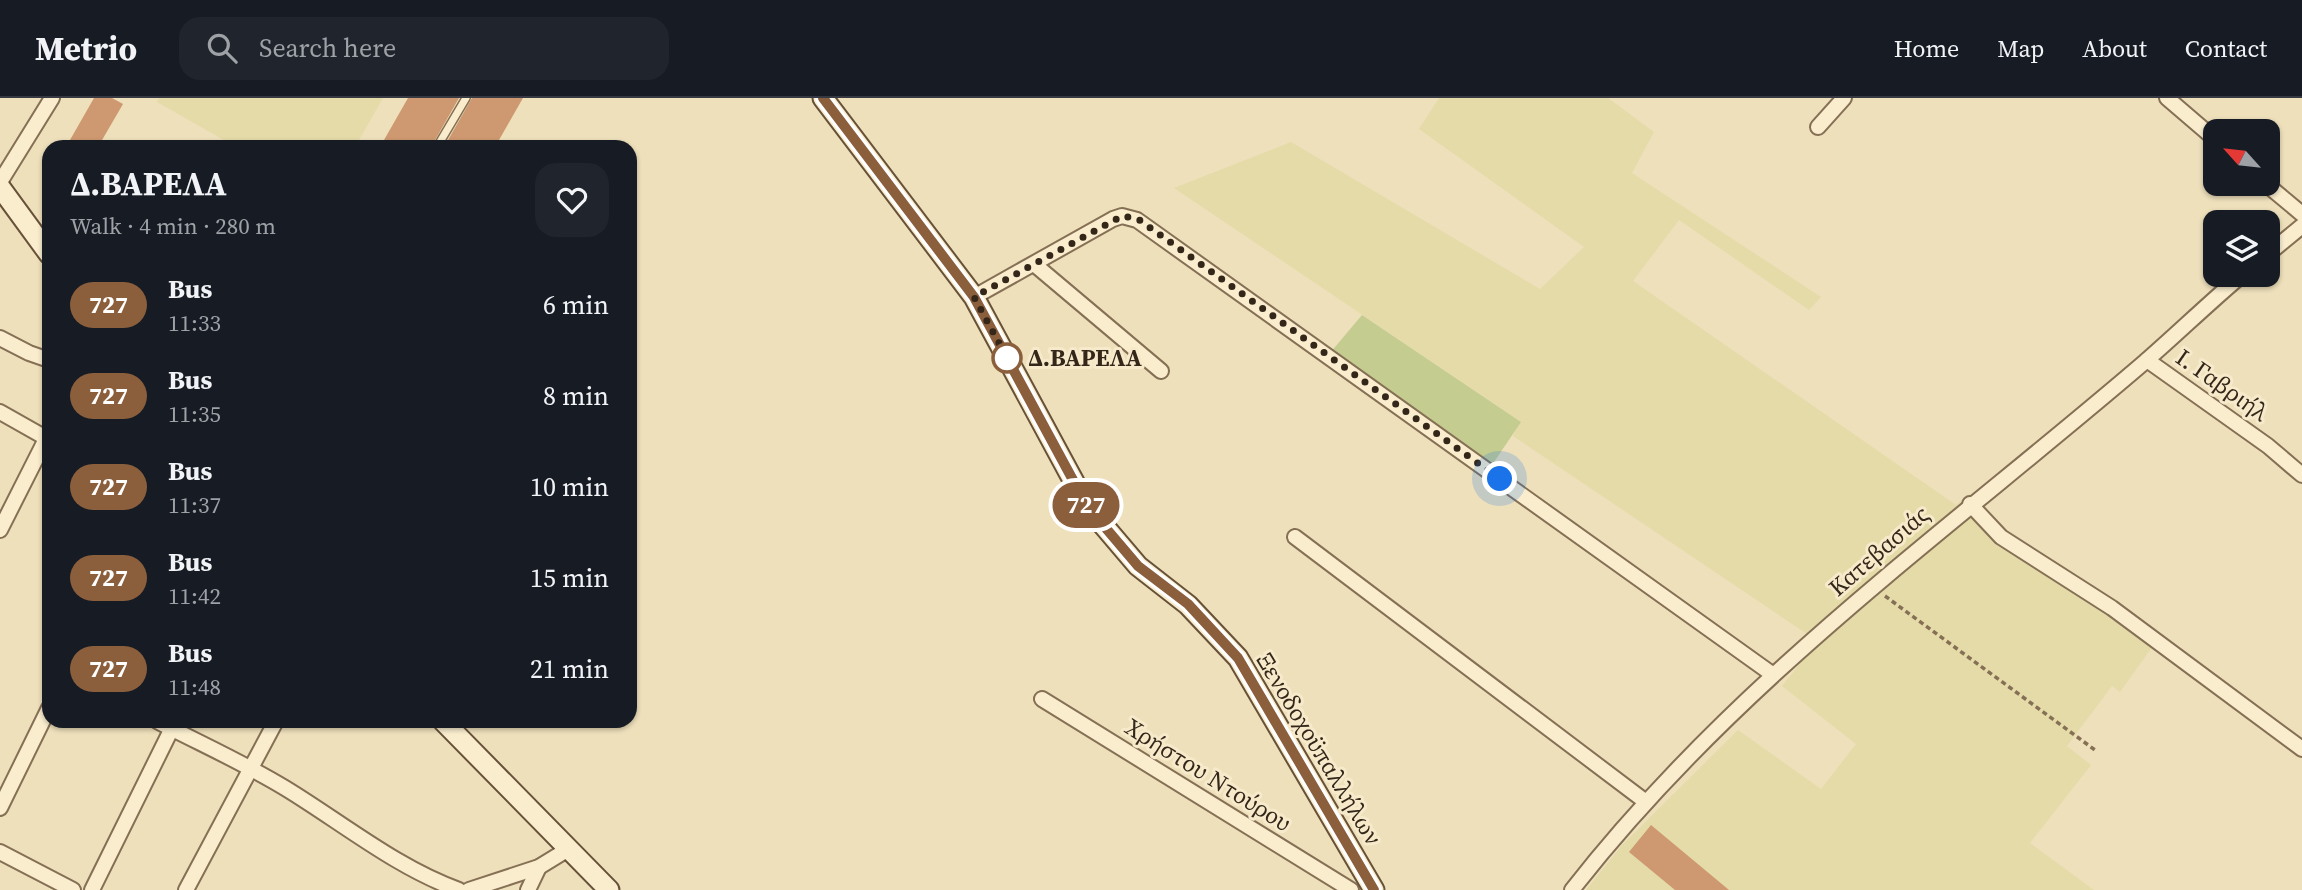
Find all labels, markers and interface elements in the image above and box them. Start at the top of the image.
search box [179,17,669,80]
text: Metrio [35,26,137,71]
icon: search [203,29,241,67]
text: Search here [259,30,396,66]
text: Home [1894,32,1959,65]
text: Map [1997,32,2044,65]
text: About [2082,32,2147,65]
text: Contact [2185,32,2267,65]
north arrow [2203,119,2280,196]
map controls [2203,119,2280,287]
text: Δ.ΒΑΡΕΛΑ [70,161,227,206]
button: heart [535,163,609,237]
text: Walk · 4 min · 280 m [70,210,276,242]
button: layers [2203,210,2280,287]
text: Bus [168,271,212,307]
text: 6 min [543,287,609,323]
text: 727 [89,288,128,321]
text: 11:33 [168,307,221,339]
place label: Δ.ΒΑΡΕΛΑ [1028,341,1142,374]
street label: Ι. Γαβριήλ [2169,341,2276,429]
marker: Δ.ΒΑΡΕΛΑ [992,343,1022,373]
text: Bus [168,362,212,398]
text: 8 min [543,378,609,414]
text: 727 [89,379,128,412]
text: 11:35 [168,398,221,430]
text: Bus [168,453,212,489]
your location [1482,461,1517,496]
text: 10 min [530,469,609,505]
text: 727 [89,470,128,503]
line badge: 727 [1046,482,1126,528]
text: 727 [1066,488,1106,521]
text: 11:37 [168,489,221,521]
street label: Κατεβασιάς [1821,498,1936,603]
text: Bus [168,544,212,580]
text: 15 min [530,560,609,596]
text: 727 [89,561,128,594]
text: 11:42 [168,580,221,612]
text: Bus [168,635,212,671]
street label: Ξενοδοχοϋπαλλήλων [1249,646,1390,851]
text: 21 min [530,651,609,687]
text: 727 [89,652,128,685]
text: 11:48 [168,671,221,703]
street label: Χρήστου Ντούρου [1119,710,1298,839]

